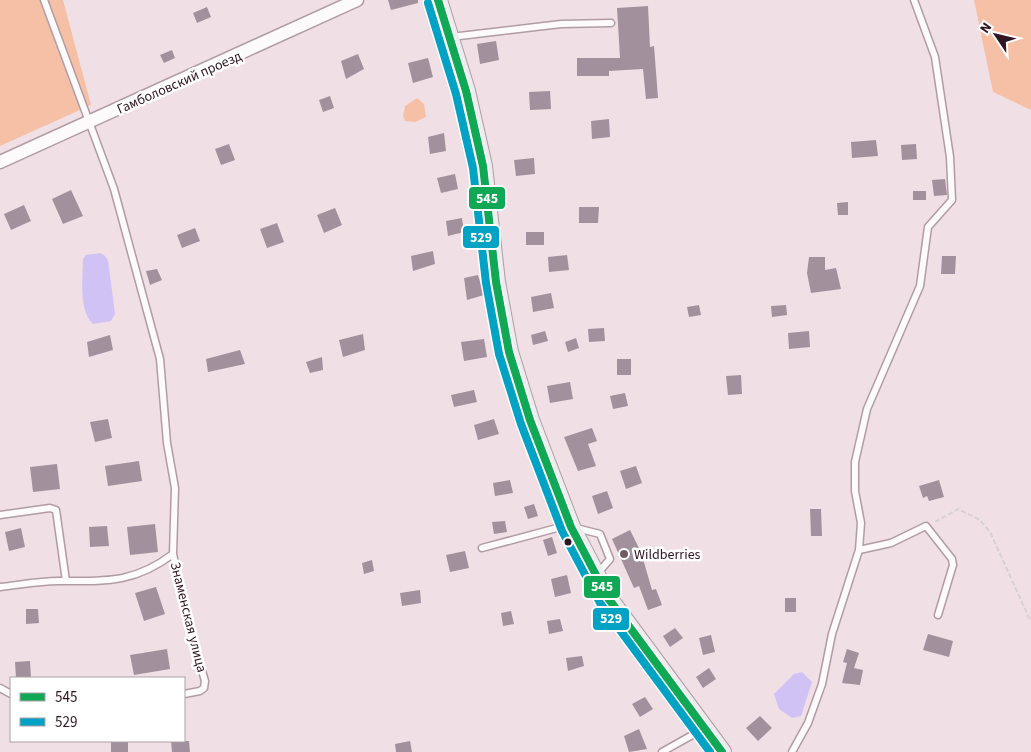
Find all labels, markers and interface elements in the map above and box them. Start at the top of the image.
north arrow [971,10,1021,60]
text: N [975,19,997,38]
street label: Гамболовский проезд [114,46,246,119]
line badge: 545 [468,186,506,210]
text: 545 [476,189,498,209]
line badge: 529 [462,225,500,249]
text: 529 [470,228,492,248]
unlabelled marker [563,537,573,547]
place label: Wildberries [634,545,701,565]
marker: Wildberries [618,548,630,560]
street label: Знаменская улица [165,560,211,675]
line badge: 545 [583,575,621,599]
text: 545 [591,577,613,597]
line badge: 529 [592,607,630,631]
text: 529 [600,609,622,629]
legend [10,677,185,742]
text: 545 [55,687,77,708]
text: 529 [55,712,77,733]

